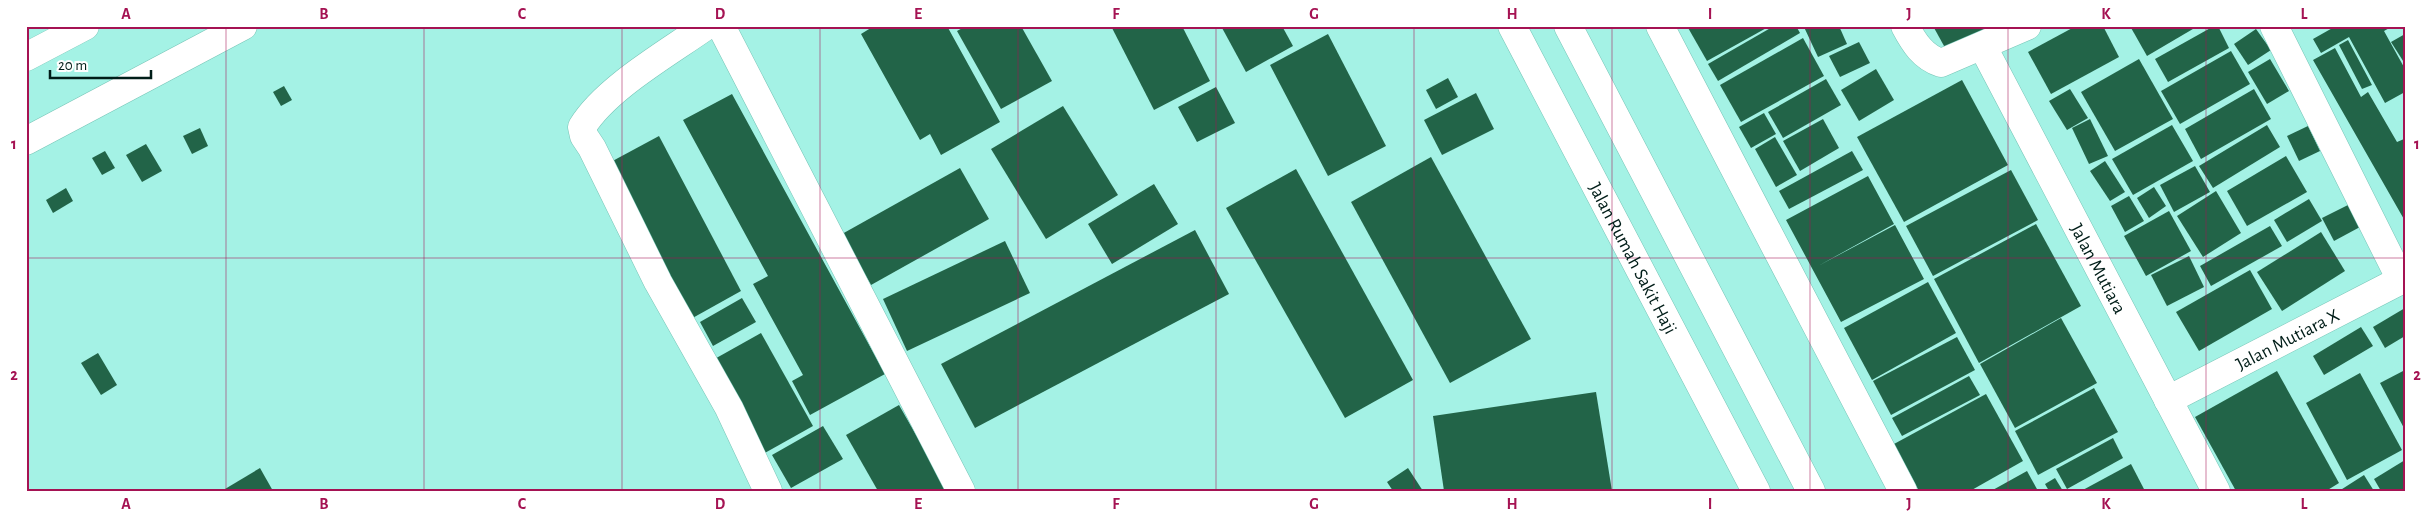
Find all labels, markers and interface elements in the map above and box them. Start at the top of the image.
text: A [121,6,131,22]
text: B [319,6,329,22]
text: C [518,6,527,22]
text: D [715,6,726,22]
text: E [914,6,922,22]
text: F [1112,6,1120,22]
text: G [1309,6,1319,22]
text: H [1506,6,1518,22]
text: I [1708,6,1712,22]
text: J [1906,6,1912,22]
text: K [2101,6,2111,22]
text: L [2301,6,2308,22]
scale bar [50,48,151,80]
text: 20 m [58,58,87,73]
text: 1 [11,136,17,152]
text: 1 [2414,136,2420,152]
street label: Jalan Rumah Sakit Haji [1585,180,1680,338]
street label: Jalan Mutiara [2066,221,2129,317]
street label: Jalan Mutiara X [2233,306,2343,374]
text: 2 [10,367,18,383]
text: 2 [2413,367,2421,383]
text: A [121,496,131,512]
text: B [319,496,329,512]
text: C [518,496,527,512]
text: D [715,496,726,512]
text: E [914,496,922,512]
text: F [1112,496,1120,512]
text: G [1309,496,1319,512]
text: H [1506,496,1518,512]
text: I [1708,496,1712,512]
text: J [1906,496,1912,512]
text: K [2101,496,2111,512]
text: L [2301,496,2308,512]

